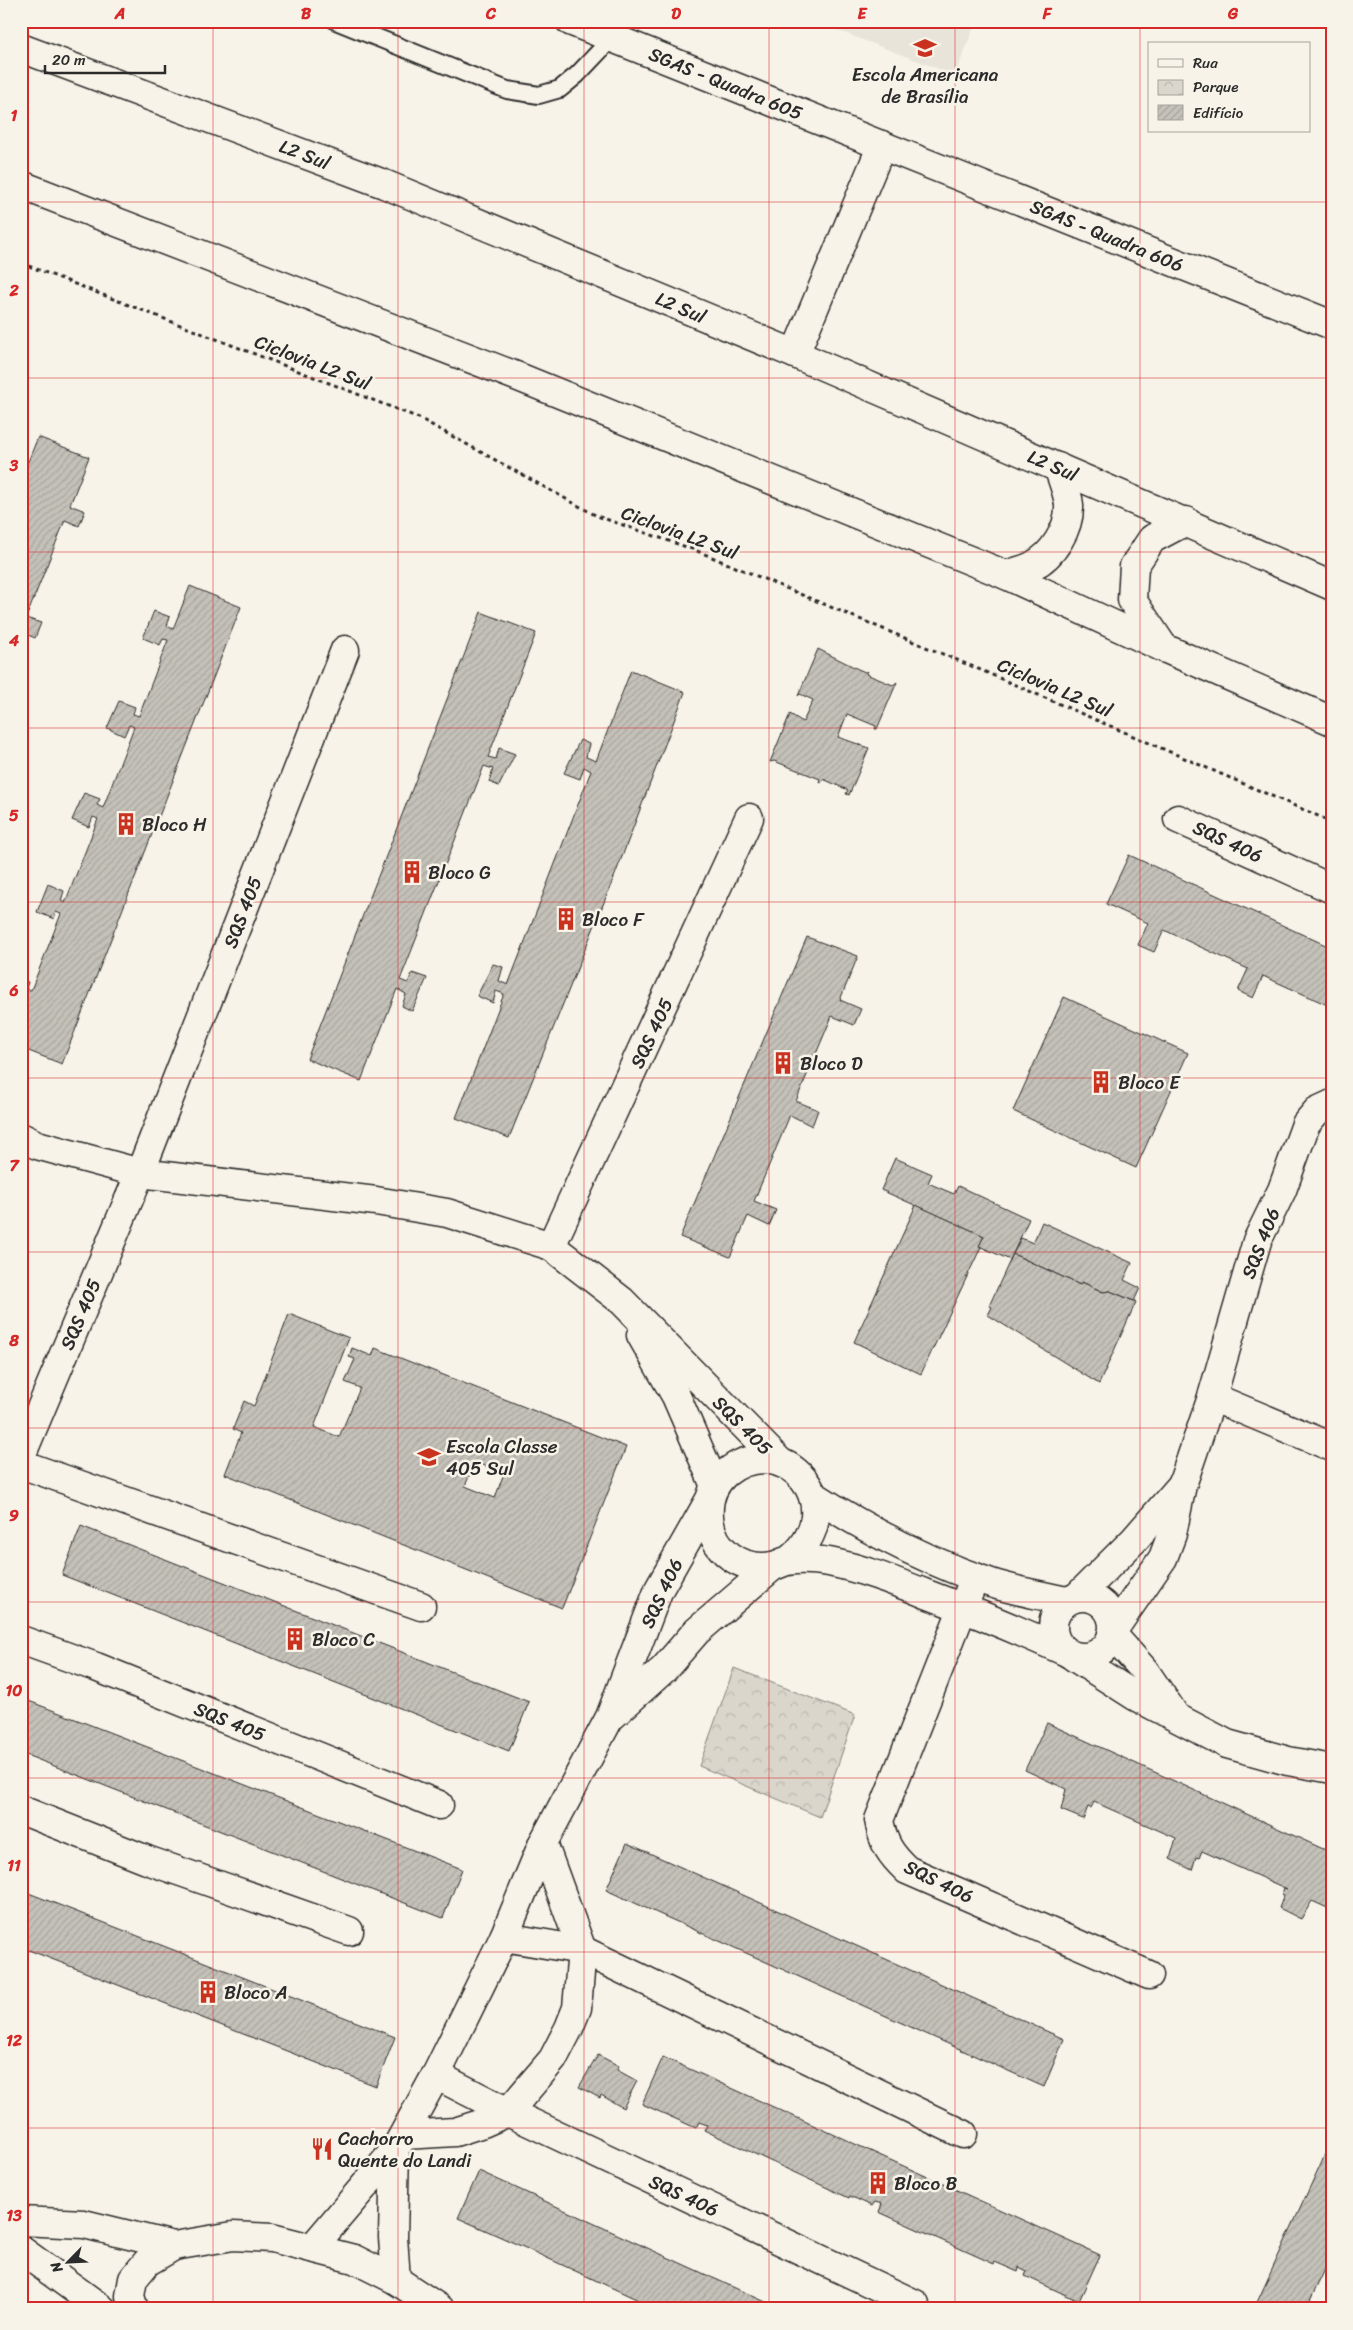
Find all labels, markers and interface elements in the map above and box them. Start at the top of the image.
text: A [114,0,125,28]
text: B [301,0,312,28]
text: C [485,0,497,28]
text: D [671,0,681,28]
text: E [858,0,868,28]
text: F [1042,0,1053,28]
text: G [1227,0,1239,28]
school or university icon: Escola Americana de Brasília [912,35,938,61]
street label: SGAS - Quadra 605 [644,37,808,130]
scale bar [45,42,165,74]
legend [1148,42,1310,132]
text: 20 m [52,47,86,73]
text: Rua [1193,50,1218,76]
place label: Escola Americana de Brasília [852,58,999,113]
text: Parque [1193,74,1238,100]
text: Edifício [1193,100,1244,126]
text: 1 [11,101,18,130]
street label: L2 Sul [275,130,336,179]
street label: SGAS - Quadra 606 [1025,190,1189,281]
text: 2 [8,276,19,305]
street label: L2 Sul [650,282,712,333]
street label: Ciclovia L2 Sul [250,325,376,400]
street label: L2 Sul [1022,440,1084,491]
text: 3 [9,451,19,480]
street label: Ciclovia L2 Sul [617,496,744,569]
text: 4 [8,626,19,655]
street label: Ciclovia L2 Sul [992,648,1118,727]
text: 5 [9,801,19,830]
place label: Bloco H [142,808,207,841]
building icon: Bloco H [113,811,139,837]
street label: SQS 406 [1187,811,1268,872]
place label: Bloco G [428,856,491,889]
building icon: Bloco G [399,859,425,885]
street label: SQS 405 [214,871,271,953]
place label: Bloco F [582,903,645,936]
building icon: Bloco F [553,906,579,932]
text: 6 [8,976,19,1005]
street label: SQS 405 [621,992,682,1074]
place label: Bloco D [800,1047,863,1080]
building icon: Bloco D [770,1050,796,1076]
place label: Bloco E [1118,1066,1181,1099]
building icon: Bloco E [1088,1069,1114,1095]
text: 7 [9,1151,20,1180]
street label: SQS 406 [1232,1203,1289,1284]
street label: SQS 405 [51,1273,110,1355]
text: 8 [8,1326,19,1355]
street label: SQS 405 [705,1387,781,1464]
place label: Escola Classe 405 Sul [446,1430,558,1485]
school or university icon: Escola Classe 405 Sul [416,1444,442,1470]
text: 9 [9,1501,19,1530]
street label: SQS 406 [631,1553,692,1634]
place label: Bloco C [312,1623,375,1656]
building icon: Bloco C [282,1626,308,1652]
text: 10 [6,1676,22,1705]
street label: SQS 405 [189,1692,271,1751]
street label: SQS 406 [898,1850,979,1913]
text: 11 [7,1851,21,1880]
place label: Bloco A [224,1976,288,2009]
building icon: Bloco A [195,1979,221,2005]
text: 12 [6,2026,23,2055]
place label: Cachorro Quente do Landi [338,2122,472,2177]
restaurant icon: Cachorro Quente do Landi [309,2136,335,2162]
street label: SQS 406 [643,2165,724,2226]
place label: Bloco B [894,2167,957,2200]
building icon: Bloco B [865,2170,891,2196]
text: 13 [6,2201,22,2230]
north arrow [42,2238,92,2288]
text: N [43,2257,70,2278]

